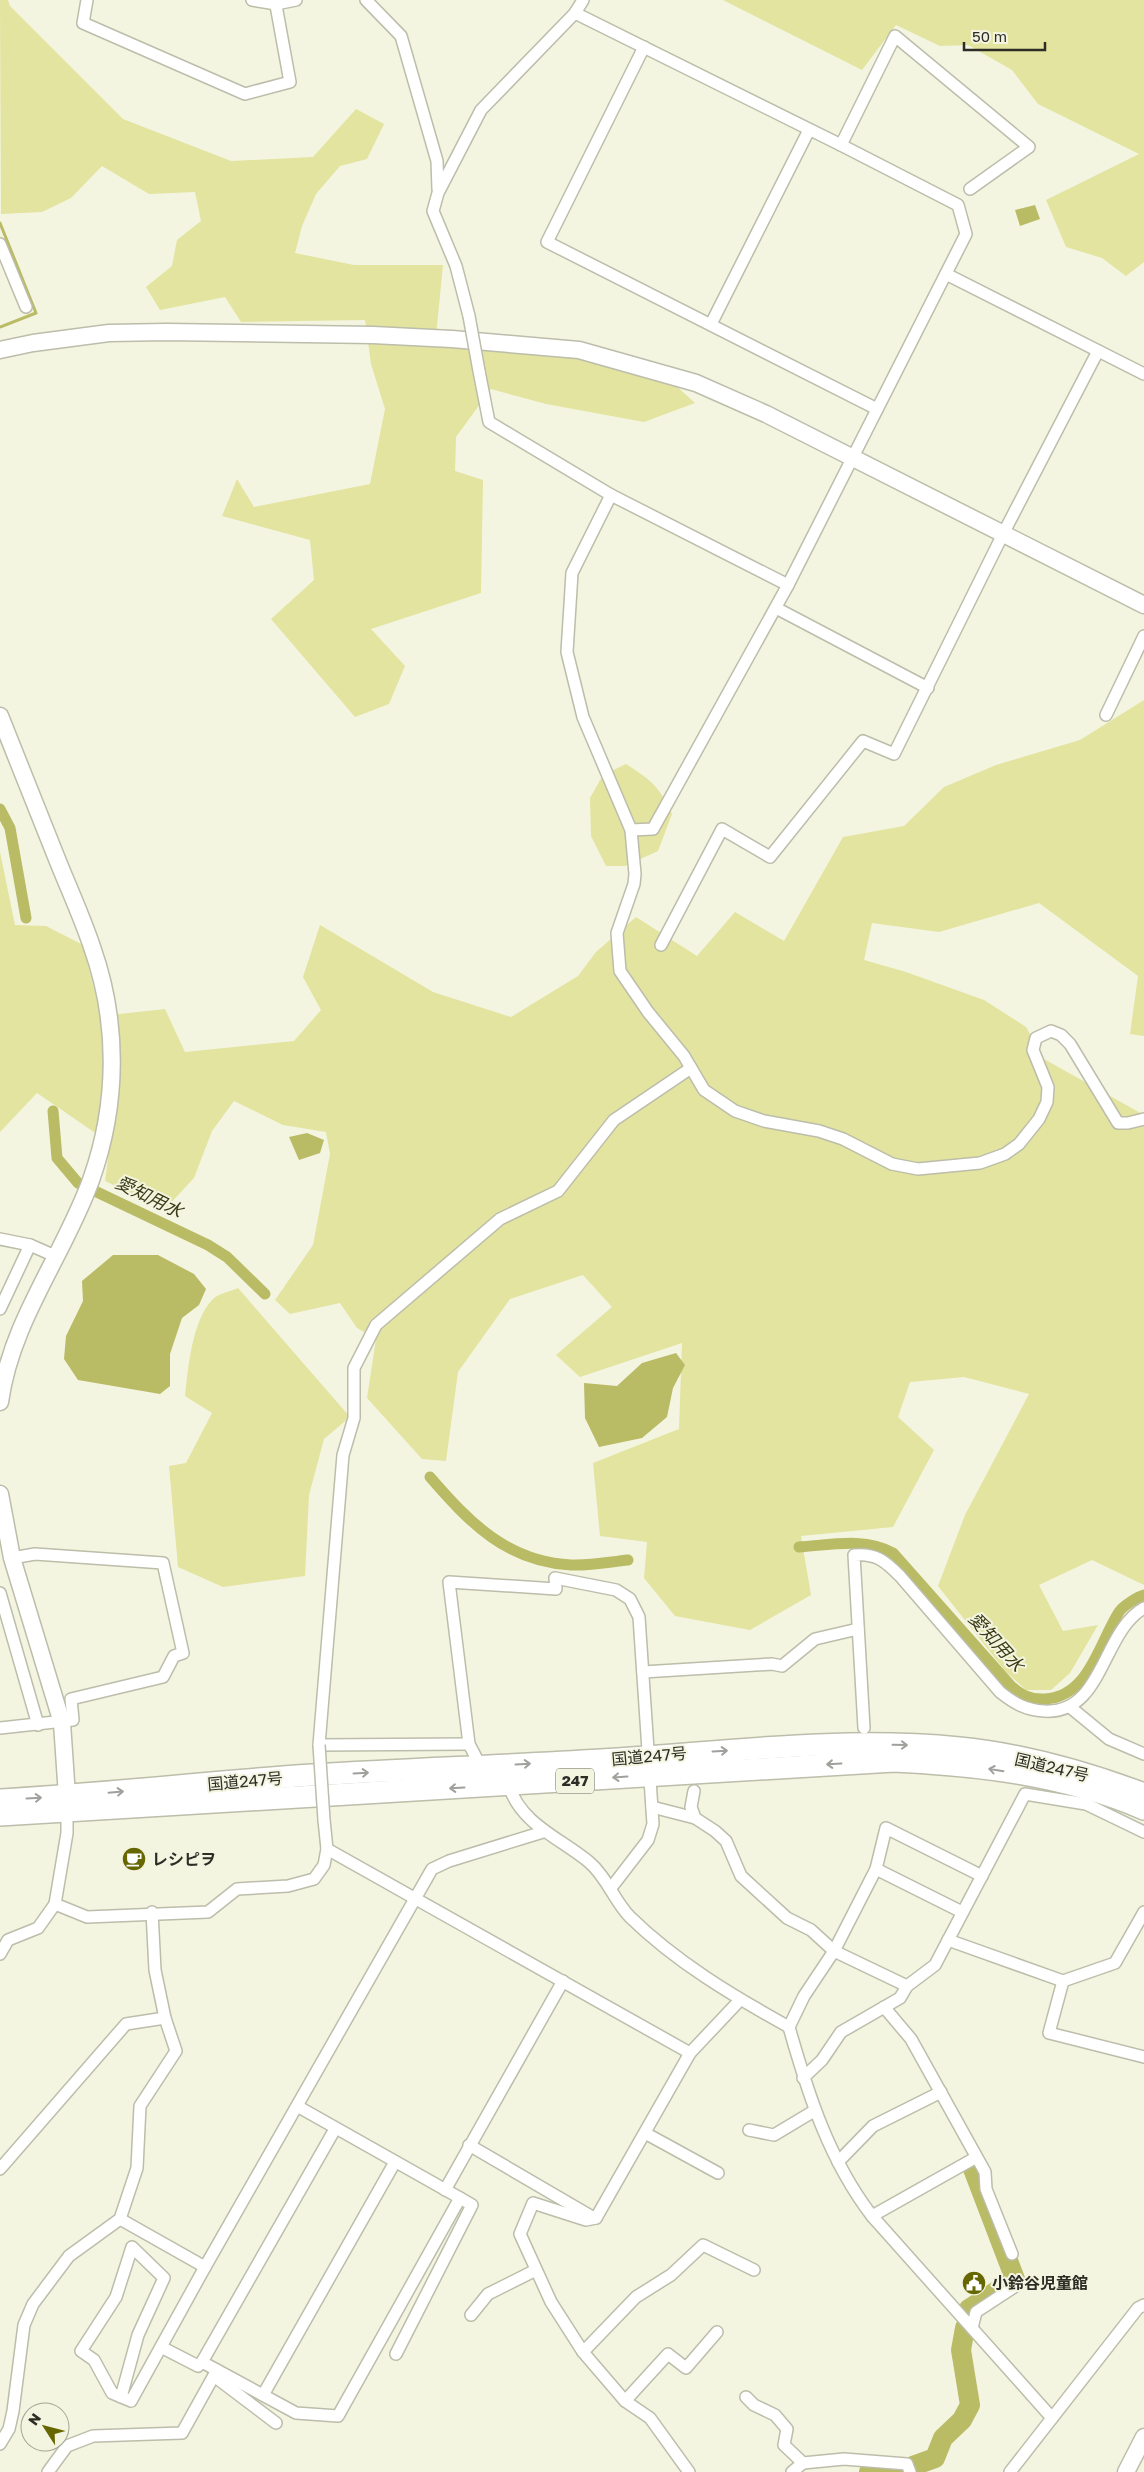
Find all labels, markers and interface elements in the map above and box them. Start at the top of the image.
scale bar [964,20,1045,52]
text: 50 m [972,27,1007,45]
water label: 愛知用水 [112,1170,188,1223]
water label: 愛知用水 [964,1607,1030,1677]
one-way arrow [892,1740,908,1750]
street label: 国道247号 [611,1743,687,1769]
one-way arrow [712,1746,728,1755]
street label: 国道247号 [1013,1749,1091,1785]
one-way arrow [826,1759,842,1768]
one-way arrow [515,1760,531,1769]
one-way arrow [988,1764,1004,1774]
street label: 国道247号 [207,1768,283,1794]
one-way arrow [353,1768,369,1777]
road number: 247 [556,1768,594,1794]
one-way arrow [612,1773,628,1782]
one-way arrow [450,1784,466,1793]
one-way arrow [108,1787,124,1797]
one-way arrow [25,1793,41,1803]
cafe icon: レシピヲ [121,1846,147,1872]
place label: レシピヲ [152,1849,216,1869]
public building icon: 小鈴谷児童館 [961,2270,987,2296]
place label: 小鈴谷児童館 [992,2273,1088,2293]
north arrow [20,2402,70,2452]
text: N [24,2410,44,2428]

